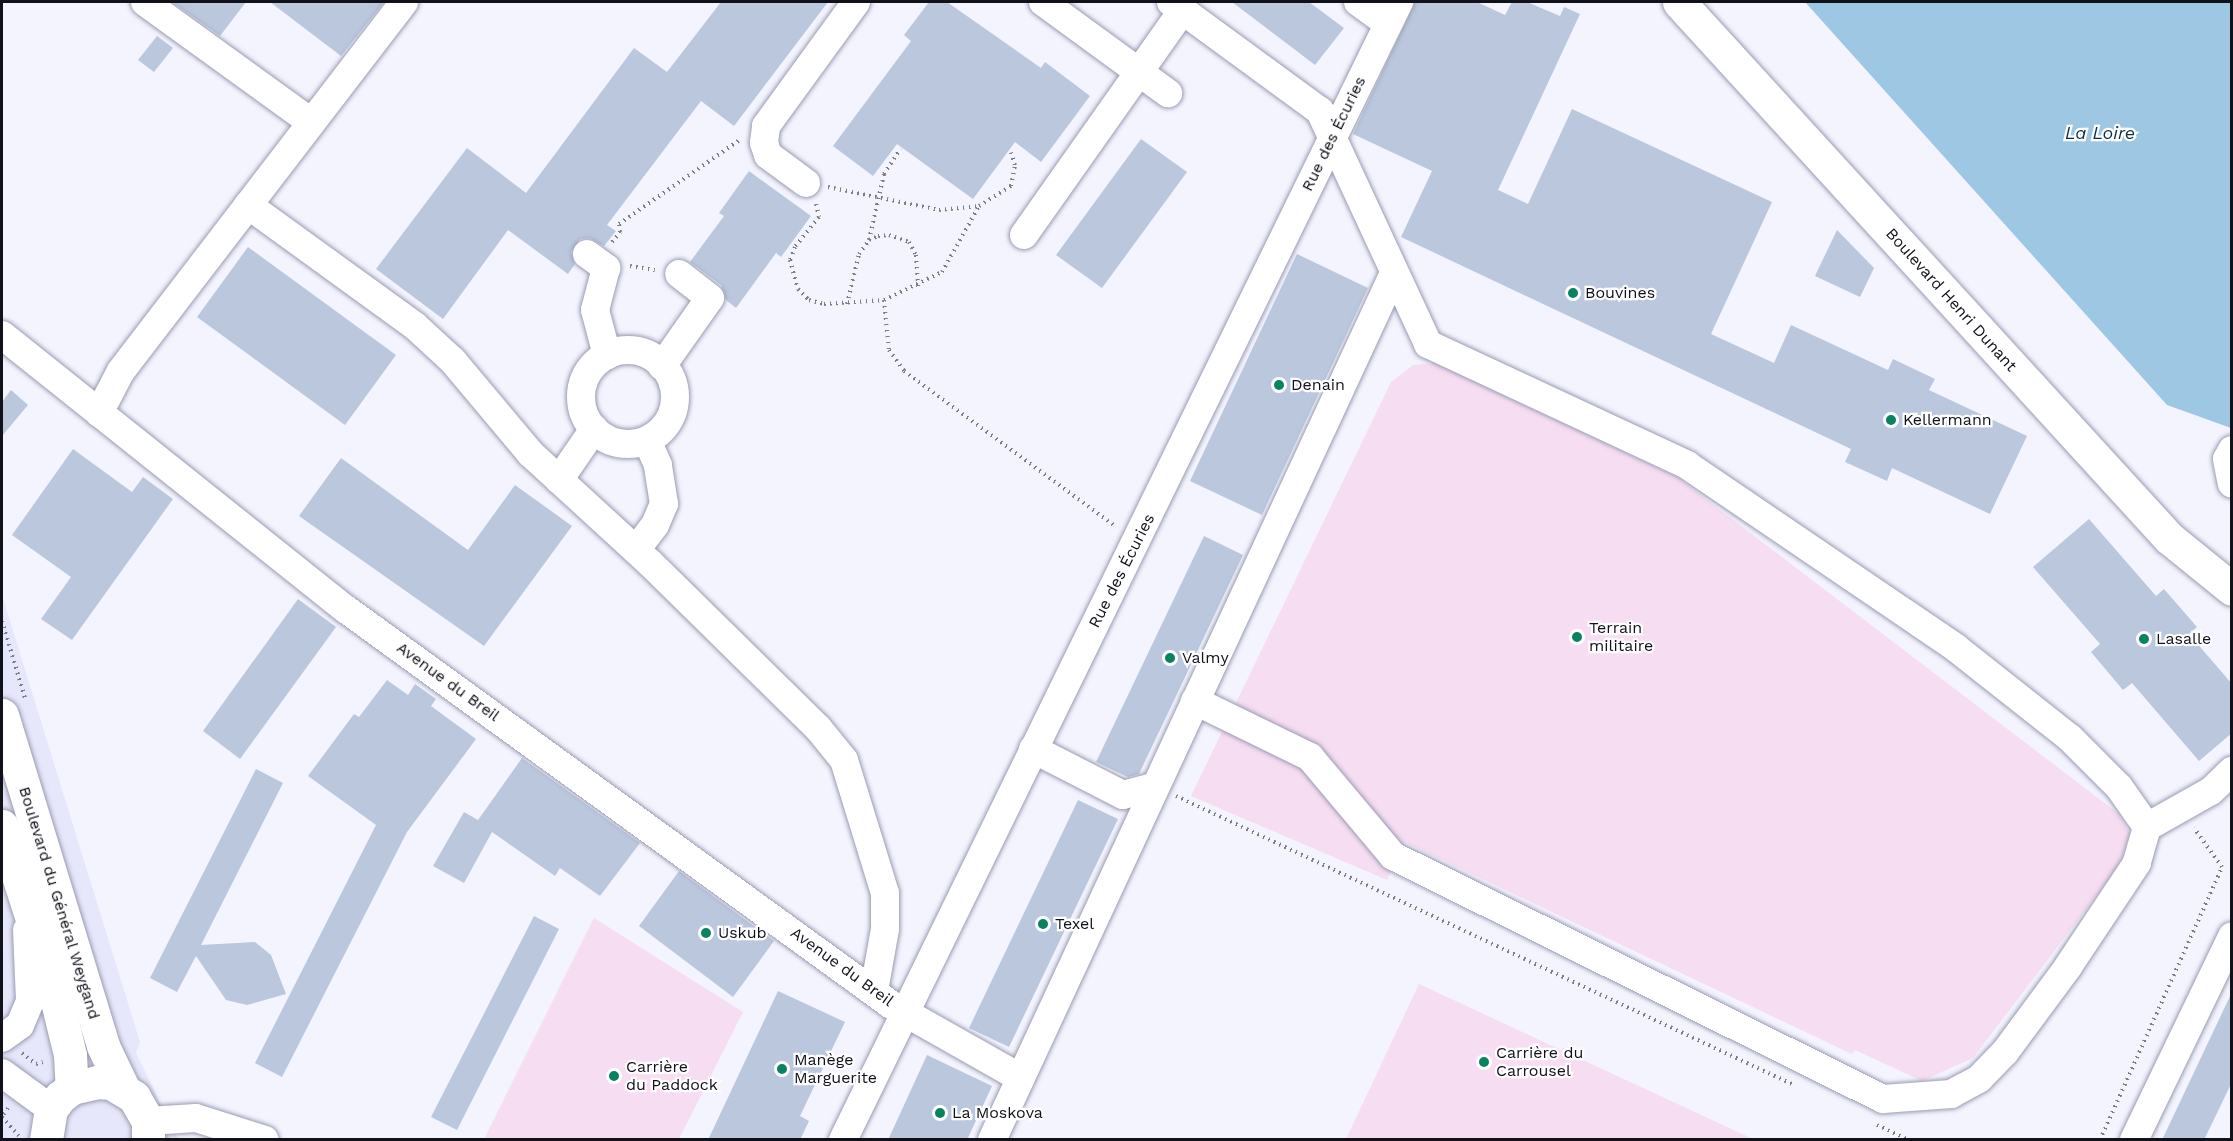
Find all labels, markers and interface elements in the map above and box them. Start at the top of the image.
street label: Rue des Écuries [1298,73,1370,195]
water label: La Loire [2065,122,2135,144]
street label: Boulevard Henri Dunant [1881,224,2021,376]
place label: Bouvines [1585,283,1655,303]
marker: Bouvines [1566,286,1580,300]
place label: Denain [1291,375,1345,395]
marker: Denain [1272,378,1286,392]
place label: Kellermann [1903,410,1992,430]
marker: Kellermann [1884,413,1898,427]
street label: Rue des Écuries [1085,511,1159,631]
place label: Terrain militaire [1589,618,1653,656]
place label: Lasalle [2156,629,2211,649]
marker: Terrain militaire [1570,630,1584,644]
marker: Lasalle [2137,632,2151,646]
street label: Avenue du Breil [393,638,503,726]
place label: Valmy [1182,648,1229,668]
marker: Valmy [1163,651,1177,665]
street label: Boulevard du Général Weygand [14,784,104,1022]
place label: Texel [1055,914,1094,934]
marker: Texel [1036,917,1050,931]
place label: Uskub [718,923,767,943]
street label: Avenue du Breil [787,923,897,1011]
marker: Uskub [699,926,713,940]
place label: Carrière du Carrousel [1496,1043,1583,1081]
place label: Manège Marguerite [794,1050,877,1088]
marker: Carrière du Carrousel [1477,1055,1491,1069]
place label: Carrière du Paddock [626,1057,718,1095]
marker: Manège Marguerite [775,1062,789,1076]
marker: Carrière du Paddock [607,1069,621,1083]
place label: La Moskova [952,1103,1043,1123]
marker: La Moskova [933,1106,947,1120]

